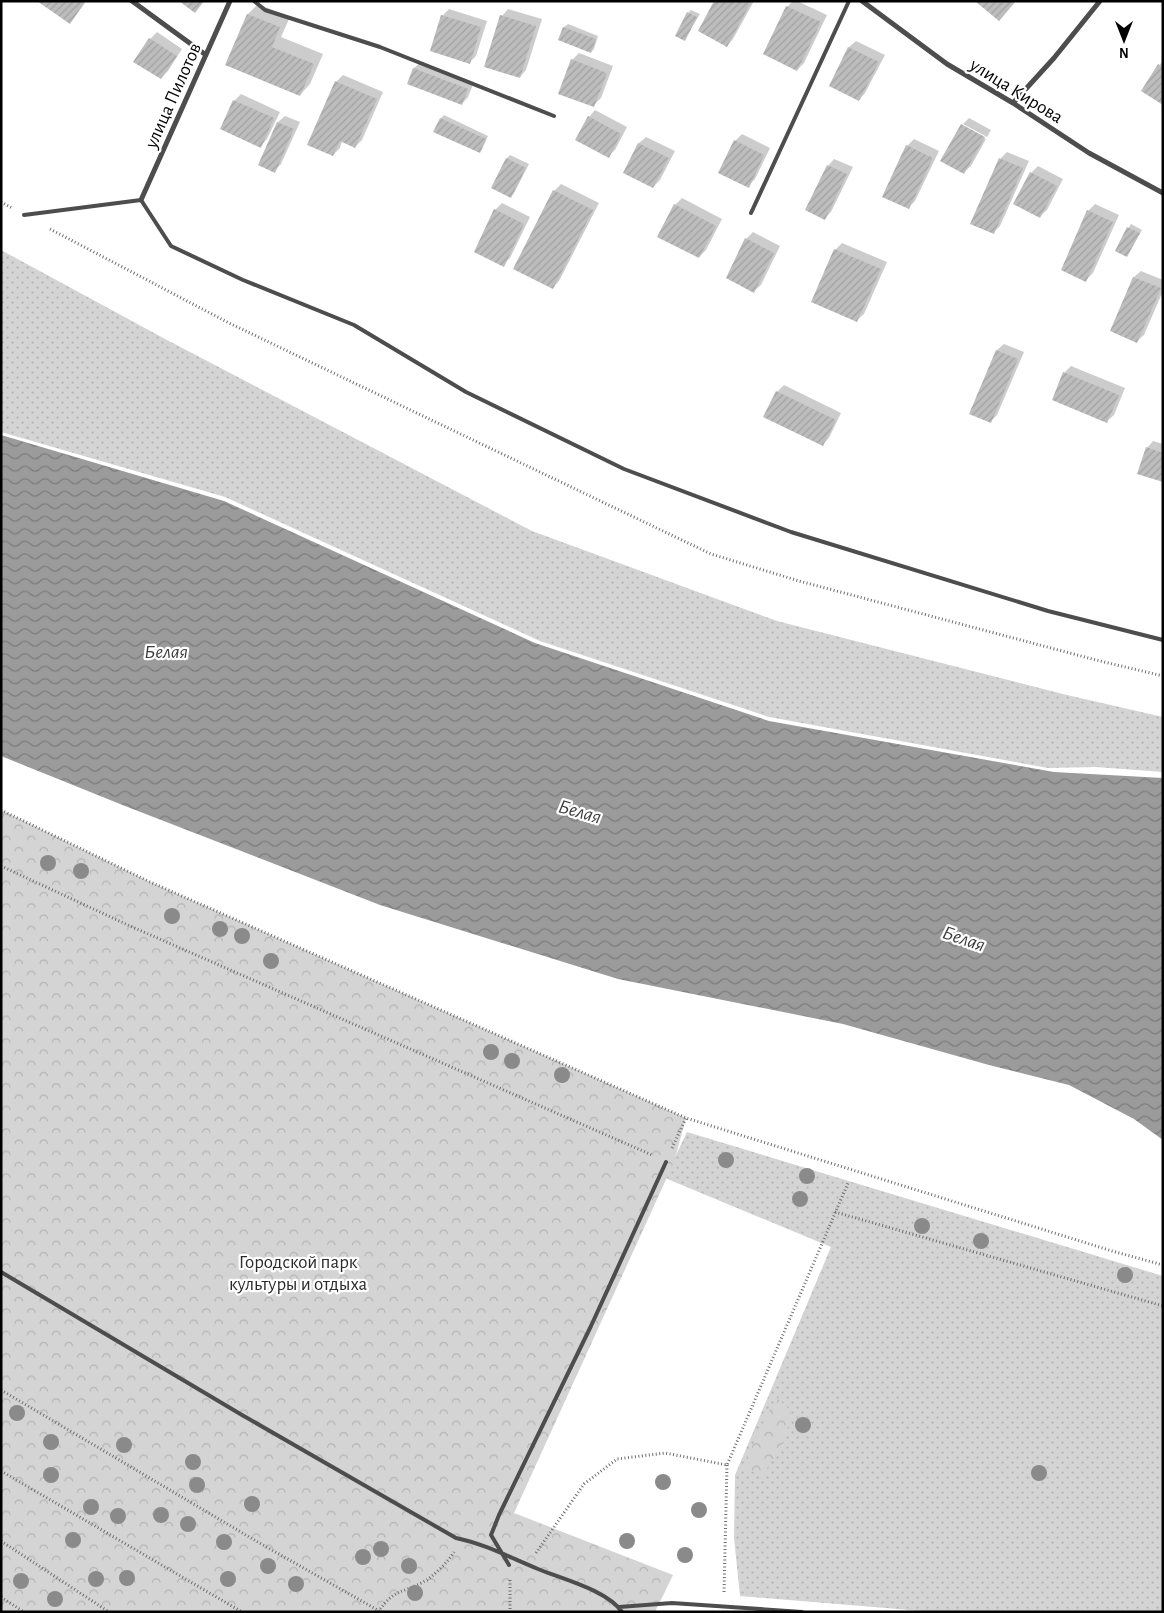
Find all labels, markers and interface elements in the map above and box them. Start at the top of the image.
north arrow [1099,15,1149,65]
street label: улица Пилотов [141,40,205,152]
text: N [1119,45,1129,59]
street label: улица Кирова [966,55,1066,127]
water label: Белая [144,642,188,662]
water label: Белая [556,796,604,828]
water label: Белая [940,922,988,956]
park label: Городской парк культуры и отдыха [229,1253,367,1294]

